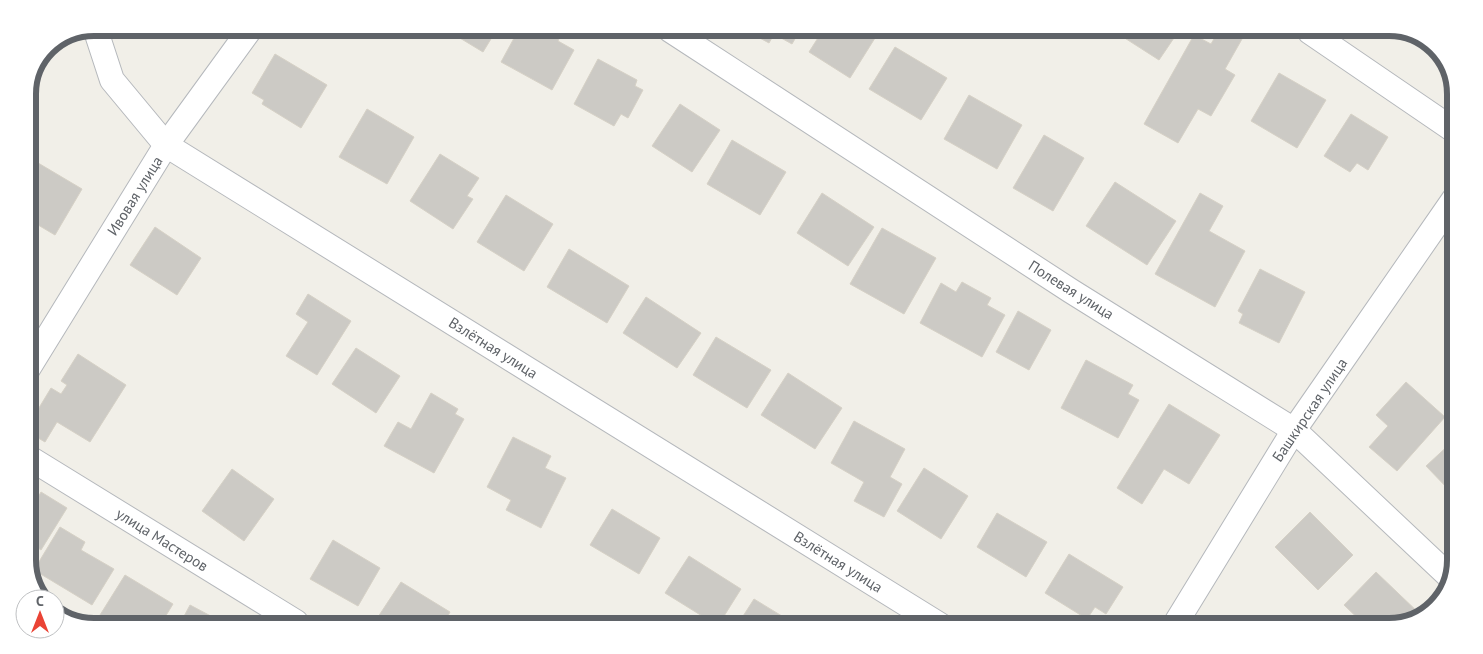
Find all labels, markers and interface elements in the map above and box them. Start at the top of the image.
street label: Ивовая улица [103,153,166,239]
street label: Полевая улица [1025,256,1118,323]
street label: Взлётная улица [445,313,541,382]
street label: Башкирская улица [1268,354,1351,465]
street label: улица Мастеров [113,504,212,575]
street label: Взлётная улица [790,527,886,596]
north arrow [15,589,65,639]
text: С [36,592,44,610]

